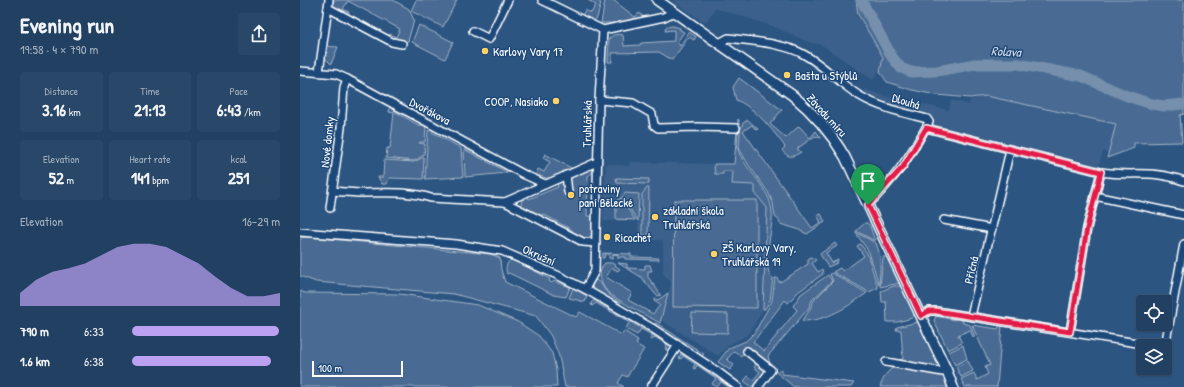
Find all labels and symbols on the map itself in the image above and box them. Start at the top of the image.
water label: Rolava [991,41,1023,61]
place label: Karlovy Vary 17 [493,43,564,60]
marker: Karlovy Vary 17 [480,46,490,56]
place label: Bašta u Stýblů [795,67,857,84]
marker: Bašta u Stýblů [782,70,792,80]
street label: Dlouhá [890,89,922,113]
street label: Závodu míru [803,90,851,141]
street label: Dvořákova [407,93,454,129]
place label: COOP, Nasiako [484,93,548,110]
marker: COOP, Nasiako [551,96,561,106]
street label: Truhlářská [578,100,596,148]
street label: Nové domky [316,116,338,168]
pin [851,164,885,205]
place label: potraviny paní Bělecké [579,180,633,211]
marker: potraviny paní Bělecké [566,190,576,200]
place label: základní škola Truhlářská [663,202,724,233]
marker: základní škola Truhlářská [650,212,660,222]
place label: Ricochet [615,229,652,246]
marker: Ricochet [602,232,612,242]
place label: ZŠ Karlovy Vary, Truhlářská 19 [722,239,796,270]
street label: Okružní [520,240,558,270]
marker: ZŠ Karlovy Vary, Truhlářská 19 [709,249,719,259]
street label: Příčná [960,254,982,285]
scale bar [312,359,403,378]

